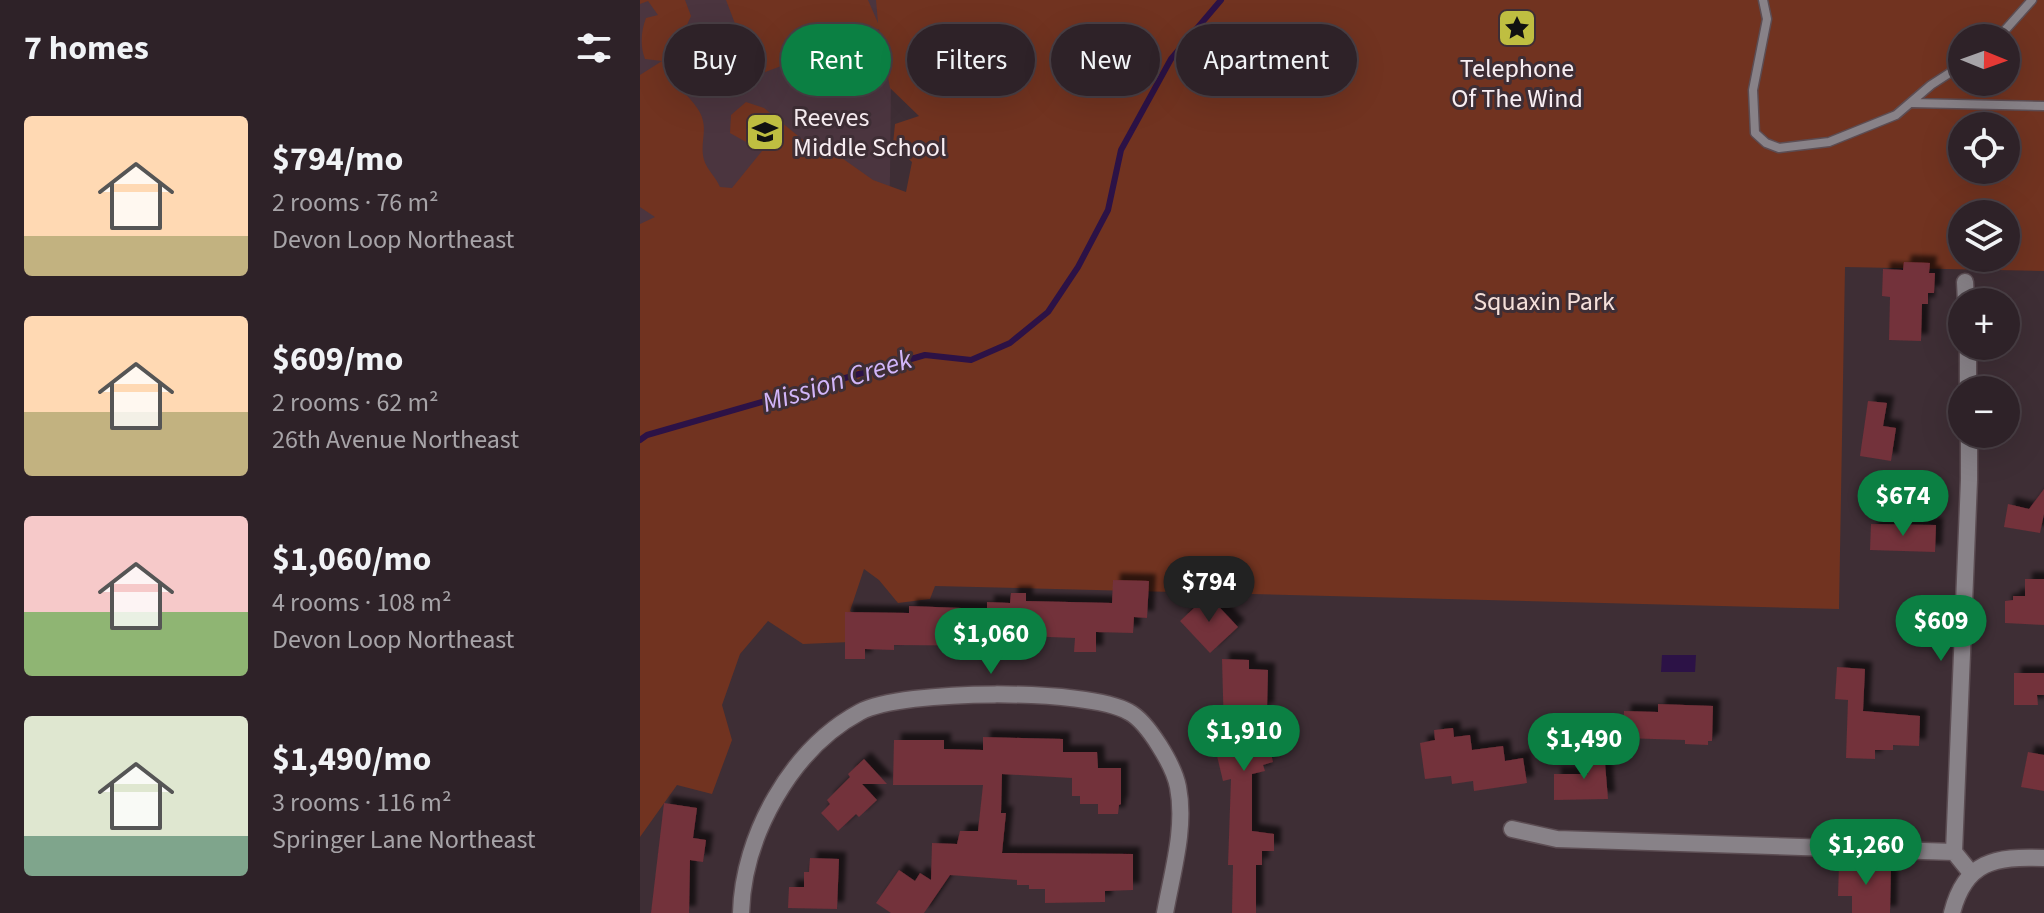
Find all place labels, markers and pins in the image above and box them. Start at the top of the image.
place icon: Telephone Of The Wind [1496,7,1538,49]
place label: Telephone Of The Wind [1451,50,1583,117]
place label: Reeves Middle School [793,99,947,166]
school or university icon: Reeves Middle School [744,111,786,153]
pin: $674 [1856,470,1950,538]
pin: $794 [1162,556,1256,624]
pin: $609 [1894,595,1988,663]
pin: $1,060 [926,608,1056,676]
pin: $1,910 [1179,705,1309,773]
pin: $1,490 [1519,713,1649,781]
pin: $1,260 [1801,819,1931,887]

